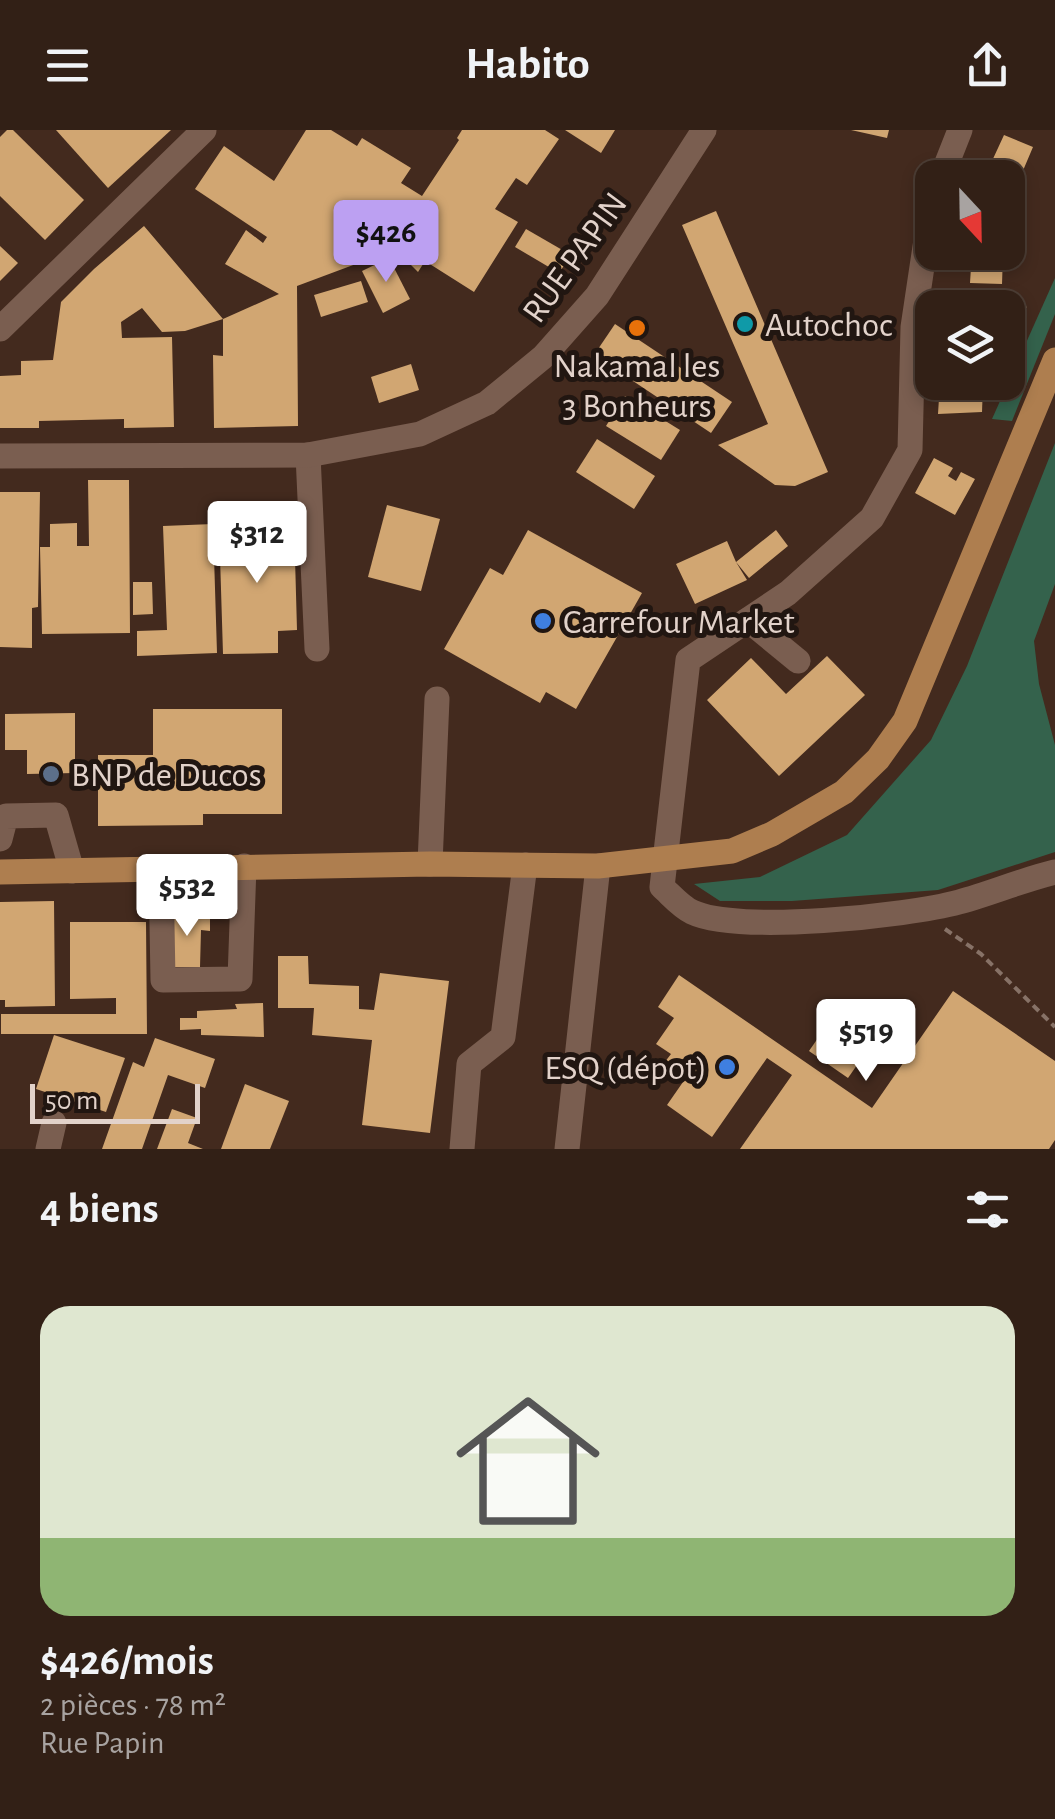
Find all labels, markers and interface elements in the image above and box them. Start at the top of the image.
icon: menu [40,38,95,93]
icon: share [960,38,1015,93]
text: Habito [465,42,590,87]
north arrow [915,160,1025,270]
map controls [915,160,1025,400]
street label: RUE PAPIN [517,186,634,329]
pin: $426 [327,200,445,285]
text: $426 [355,216,417,248]
button: layers [915,290,1025,400]
place label: Autochoc [765,308,893,343]
marker: Autochoc [734,313,756,335]
marker: Nakamal les 3 Bonheurs [626,317,648,339]
place label: Nakamal les 3 Bonheurs [554,349,720,424]
pin: $312 [198,501,316,586]
text: $312 [230,517,284,549]
place label: Carrefour Market [563,605,795,640]
marker: Carrefour Market [532,610,554,632]
place label: BNP de Ducos [71,758,262,793]
marker: BNP de Ducos [40,763,62,785]
pin: $532 [128,854,246,939]
text: $532 [158,870,216,902]
pin: $519 [807,999,925,1084]
text: $519 [838,1015,894,1047]
place label: ESQ (dépot) [544,1051,707,1086]
marker: ESQ (dépot) [716,1056,738,1078]
scale bar [30,1079,200,1124]
text: 50 m [45,1087,99,1115]
icon: filters [960,1182,1015,1237]
text: 4 biens [40,1188,159,1230]
icon: home [438,1371,618,1551]
text: $426/mois [40,1640,214,1682]
text: 2 pièces · 78 m² [40,1689,226,1721]
text: Rue Papin [40,1727,165,1759]

